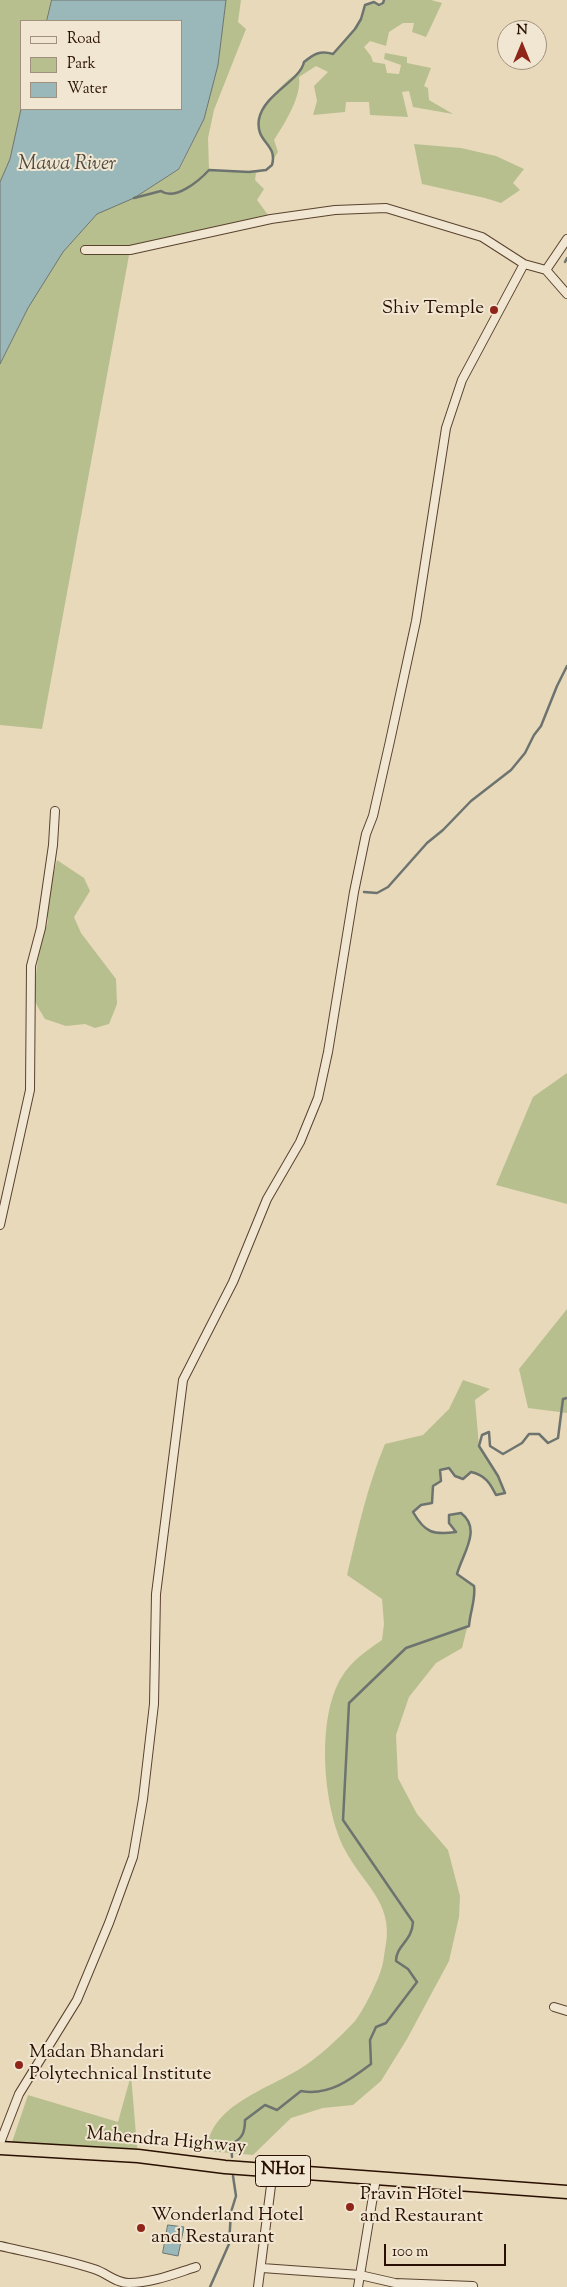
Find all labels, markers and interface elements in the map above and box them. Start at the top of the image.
legend [20,20,182,110]
north arrow [497,20,547,70]
text: N [516,21,528,41]
text: Road [67,29,101,50]
text: Park [67,54,96,75]
text: Water [67,79,107,100]
water label: Mawa River [18,154,116,178]
place label: Shiv Temple [382,299,484,321]
marker: Shiv Temple [488,304,500,316]
place label: Madan Bhandari Polytechnical Institute [29,2043,212,2087]
marker: Madan Bhandari Polytechnical Institute [13,2059,25,2071]
street label: Mahendra Highway [85,2124,247,2160]
road number: NH01 [256,2156,310,2186]
place label: Pravin Hotel and Restaurant [360,2185,483,2229]
marker: Pravin Hotel and Restaurant [344,2201,356,2213]
place label: Wonderland Hotel and Restaurant [151,2206,304,2250]
marker: Wonderland Hotel and Restaurant [135,2222,147,2234]
scale bar [387,2234,510,2266]
text: 100 m [392,2242,428,2263]

